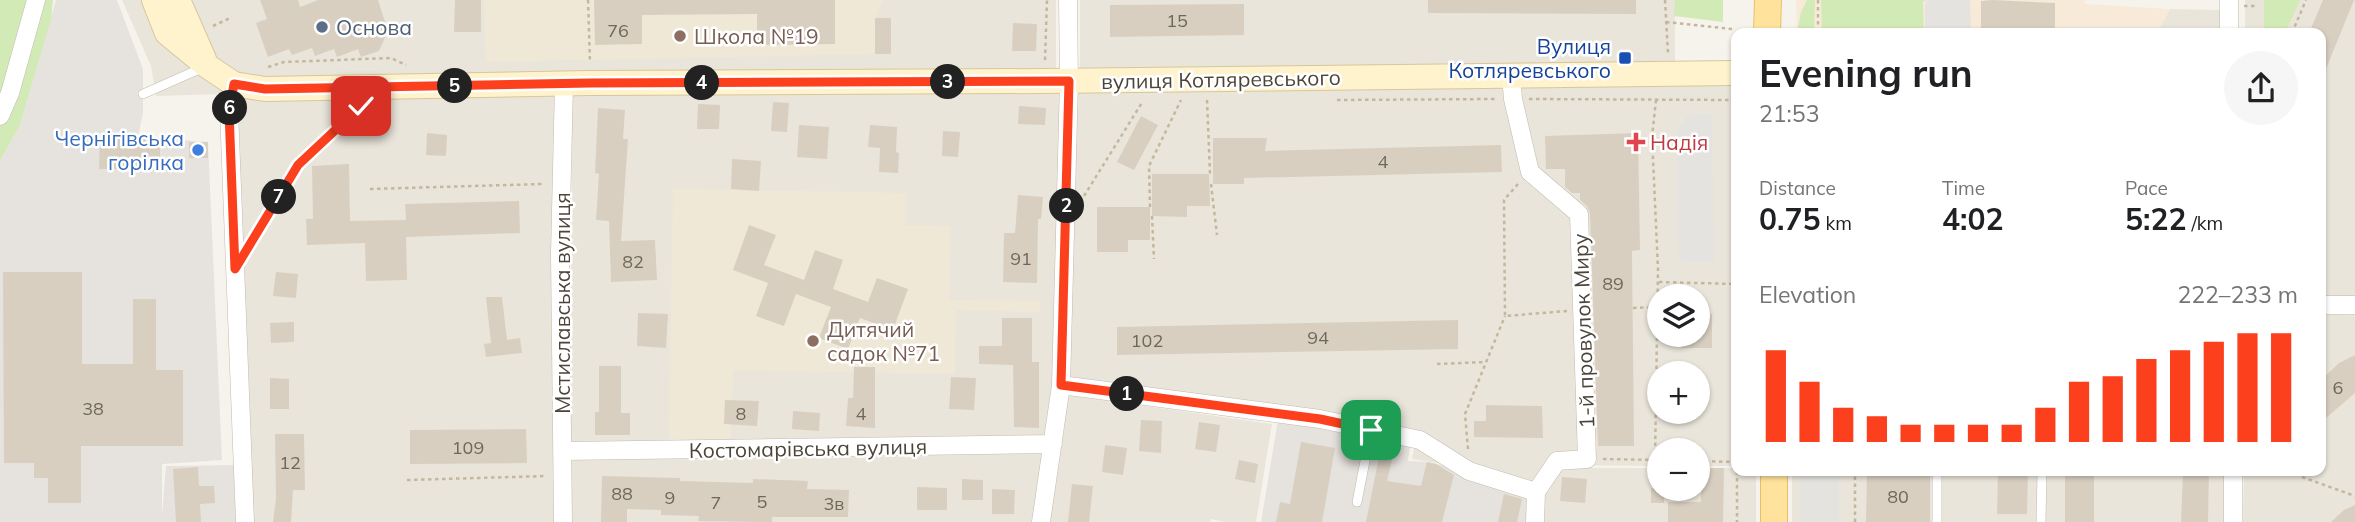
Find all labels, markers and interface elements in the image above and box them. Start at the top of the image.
house number: 15 [1166,9,1188,32]
place label: Основа [336,14,412,40]
marker: Основа [314,19,330,35]
house number: 76 [607,19,629,42]
place label: Школа №19 [694,23,819,49]
marker: Школа №19 [672,28,688,44]
place label: Вулиця Котляревського [1448,33,1611,83]
text: Evening run [1759,49,1973,97]
marker: Вулиця Котляревського [1617,50,1633,66]
button: share [2224,51,2298,125]
pin: 3 [930,64,965,100]
street label: вулиця Котляревського [1101,64,1341,94]
pin: 4 [684,66,720,100]
pin: 5 [438,68,472,104]
text: 3 [942,69,953,93]
text: 4 [696,70,707,94]
text: 5 [449,73,460,97]
pin [331,76,391,136]
icon: check [342,87,380,125]
pin: 6 [212,90,247,126]
text: 6 [224,95,235,119]
text: 21:53 [1759,99,1819,128]
place label: Чернігівська горілка [55,125,184,175]
place label: Надія [1650,129,1708,155]
marker: Надія [1628,134,1644,150]
marker: Чернігівська горілка [190,142,206,158]
house number: 4 [1378,150,1389,173]
text: Distance [1759,176,1836,200]
text: Time [1942,176,1985,200]
text: Pace [2125,176,2168,200]
pin: 7 [262,180,296,214]
text: 7 [273,184,284,208]
pin: 2 [1050,188,1084,224]
street label: Мстиславська вулиця [549,192,575,414]
text: 2 [1061,193,1072,217]
text: 0.75 [1759,200,1820,238]
text: 4:02 [1942,200,2003,238]
text: 5:22 [2125,200,2186,238]
text: km [1820,211,1852,235]
text: /km [2186,211,2223,235]
street label: 1-й провулок Миру [1567,233,1599,429]
house number: 91 [1010,247,1032,270]
house number: 82 [622,250,644,273]
house number: 89 [1602,272,1624,295]
text: Elevation [1759,280,1856,309]
text: 222–233 m [2177,280,2298,309]
map controls [1647,284,1710,501]
button: layers [1647,284,1710,347]
place label: Дитячий садок №71 [827,316,940,366]
house number: 94 [1307,326,1329,349]
house number: 102 [1131,329,1163,352]
marker: Дитячий садок №71 [805,333,821,349]
button: + [1647,361,1710,424]
pin: 1 [1110,376,1144,412]
house number: 6 [2333,376,2343,399]
text: 1 [1121,381,1132,405]
house number: 38 [82,397,104,420]
pin [1341,400,1401,460]
house number: 8 [736,402,746,425]
house number: 4 [856,402,867,425]
icon: arrive [1352,411,1390,449]
street label: Костомарівська вулиця [689,433,927,463]
house number: 109 [452,436,484,459]
button: − [1647,438,1710,501]
house number: 12 [279,451,301,474]
house number: 88 [611,482,633,505]
house number: 80 [1887,485,1909,508]
house number: 9 [665,486,675,509]
house number: 5 [757,490,768,513]
house number: 7 [711,491,721,514]
house number: 3в [824,492,844,515]

